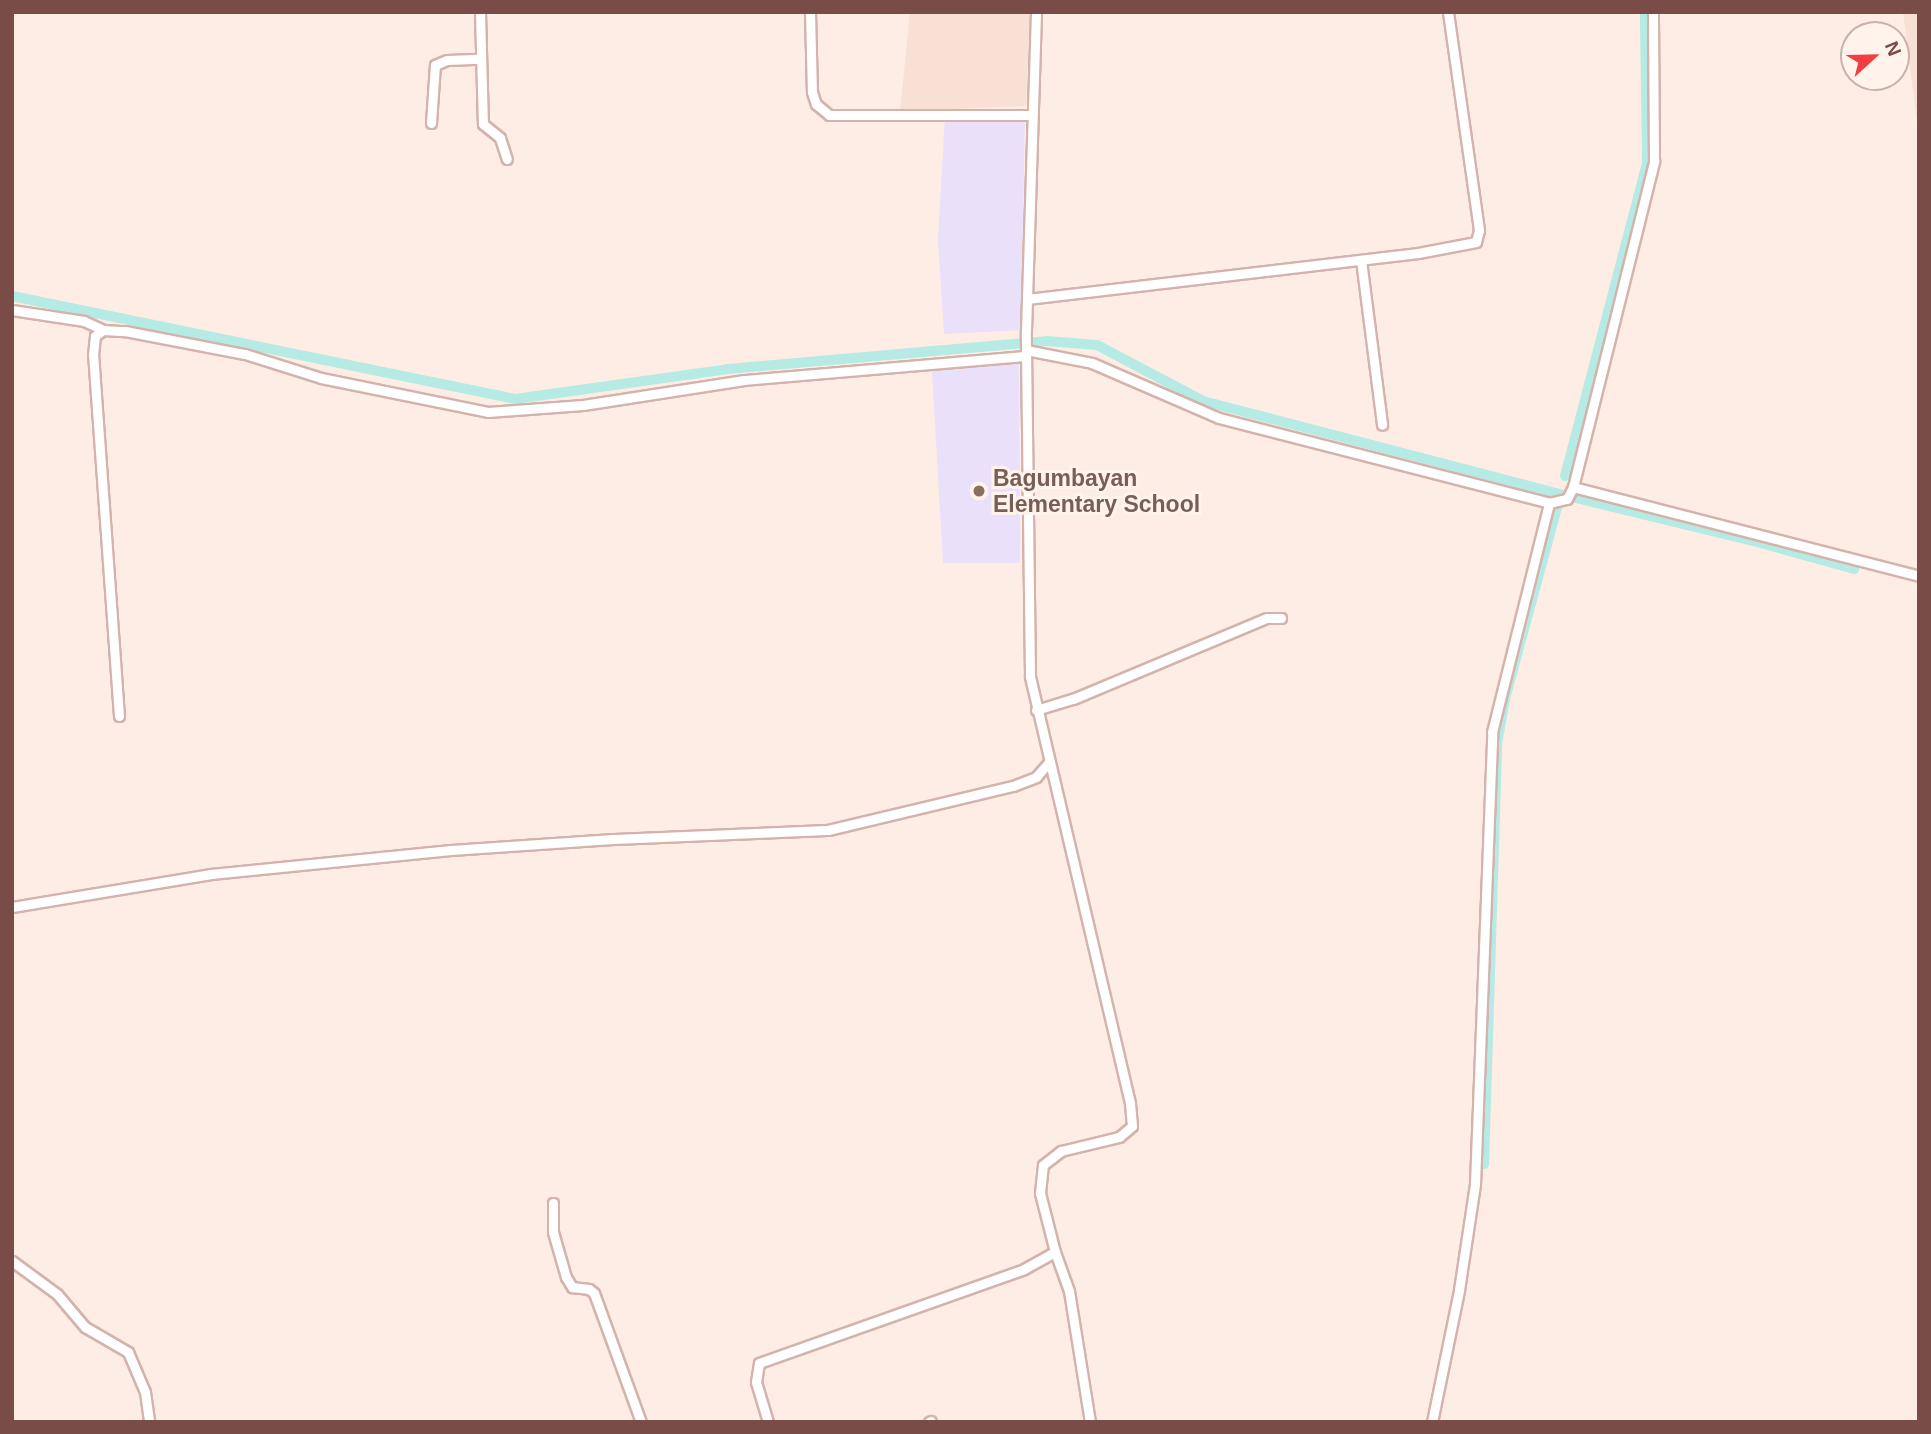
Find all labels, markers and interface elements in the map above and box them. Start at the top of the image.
north arrow [1840,21,1910,91]
text: N [1881,38,1905,59]
place label: Bagumbayan Elementary School [993,464,1200,518]
marker: Bagumbayan Elementary School [971,483,987,499]

